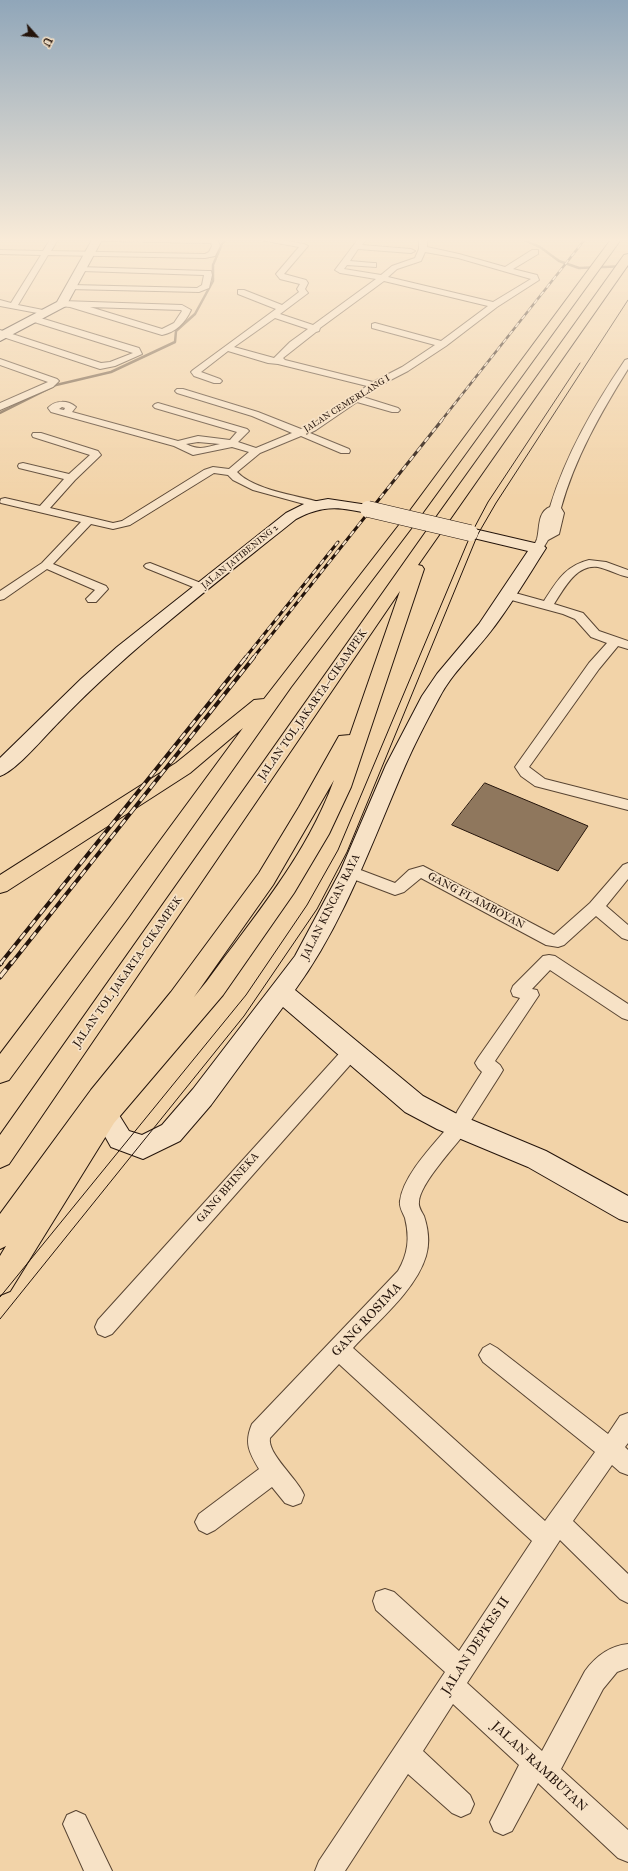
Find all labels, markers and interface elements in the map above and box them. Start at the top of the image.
north arrow [16,16,56,56]
text: U [39,35,55,48]
street label: JALAN CEMERLANG I [302,373,392,435]
street label: JALAN JATIBENING 2 [199,523,281,591]
street label: JALAN TOL JAKARTA–CIKAMPEK [256,627,370,783]
street label: JALAN KINCAN RAYA [299,852,363,962]
street label: GANG FLAMBOYAN [425,870,527,932]
street label: JALAN TOL JAKARTA–CIKAMPEK [71,894,185,1050]
street label: GANG BHINEKA [194,1150,262,1226]
street label: GANG ROSIMA [329,1280,405,1360]
street label: JALAN DEPKES II [439,1594,513,1698]
street label: JALAN RAMBUTAN [488,1719,590,1815]

